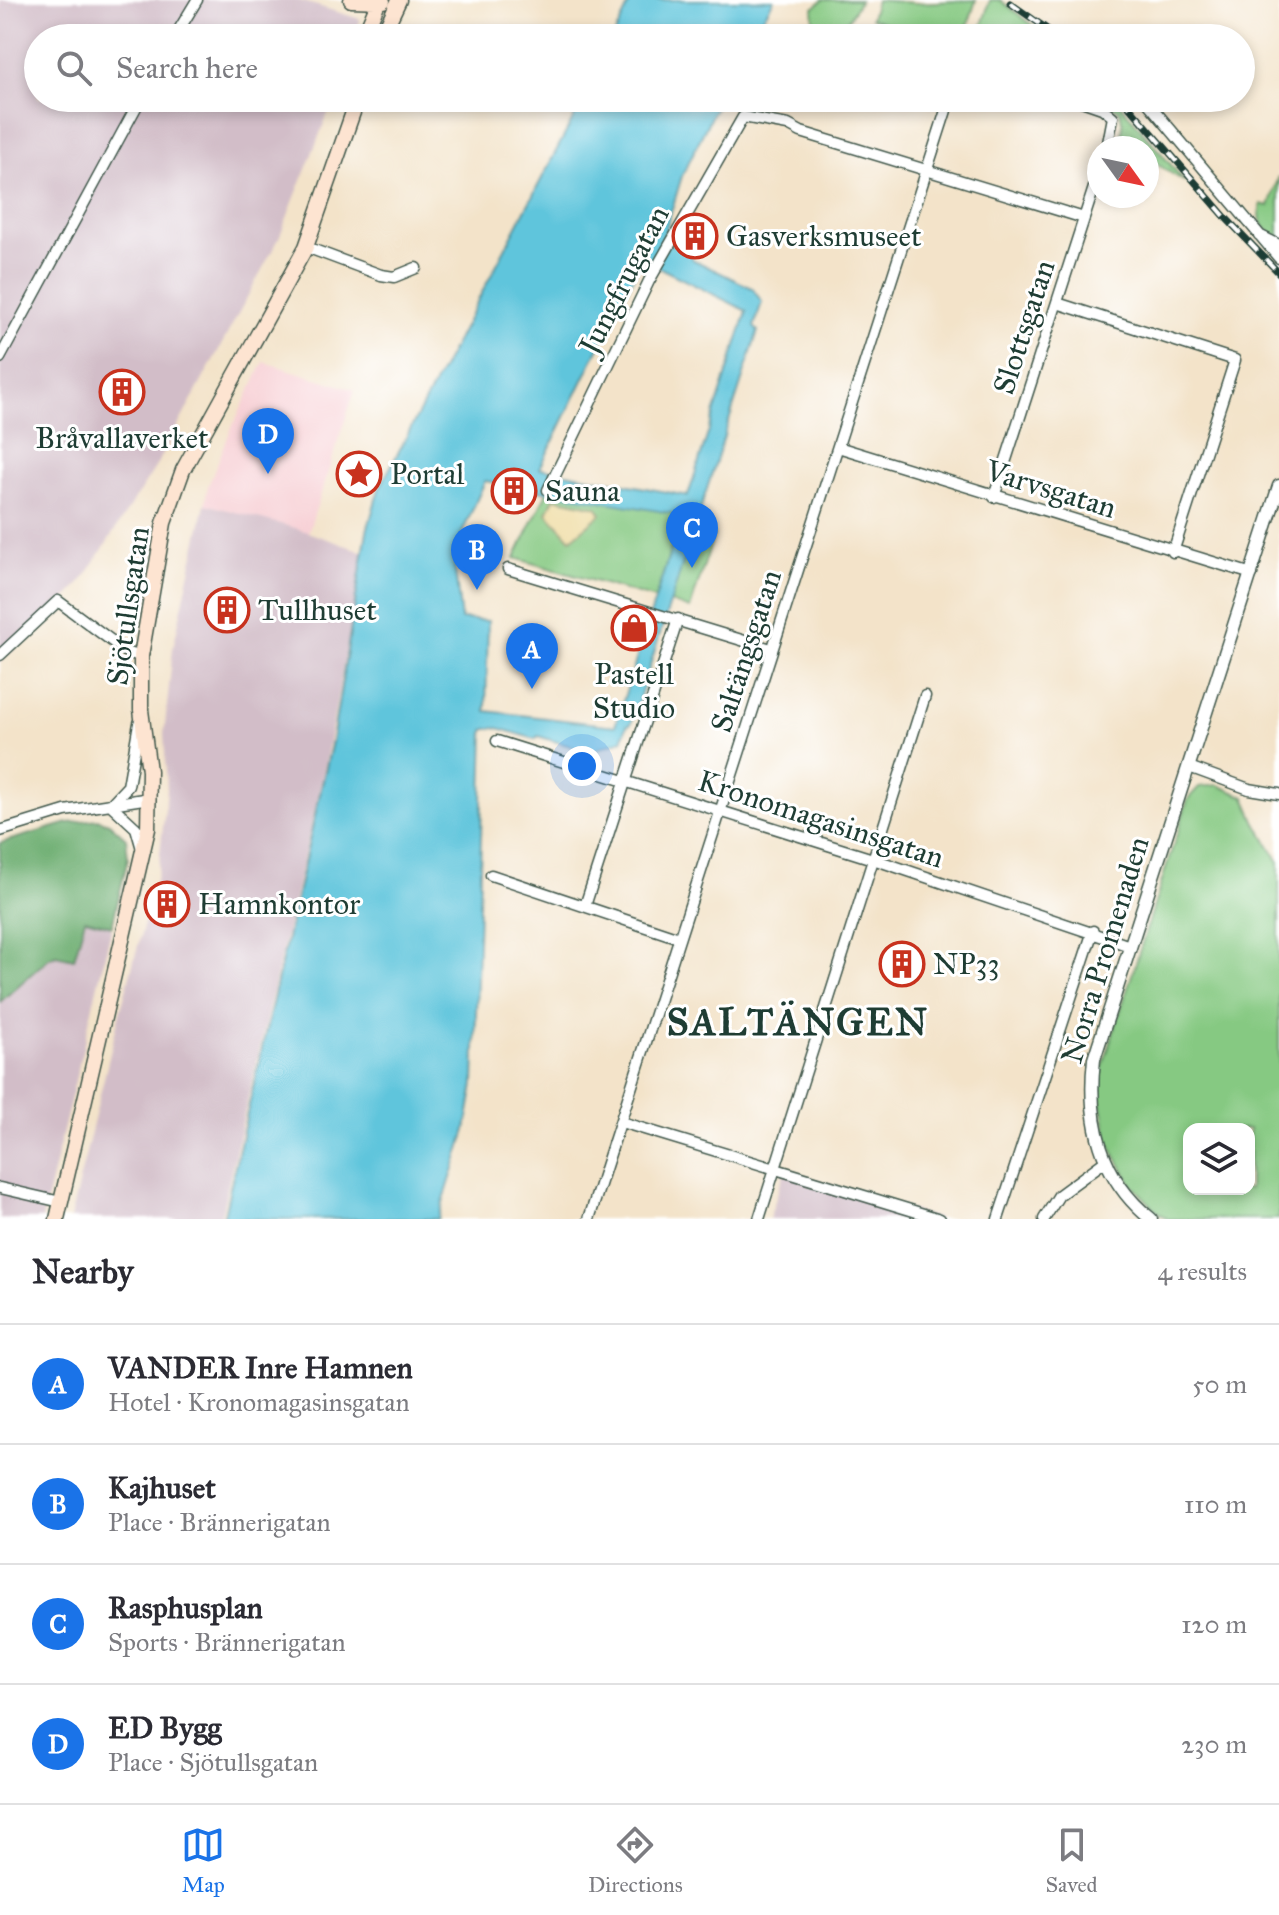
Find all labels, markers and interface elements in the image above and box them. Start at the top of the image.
search box [24,24,1255,112]
icon: search [52,46,96,90]
text: Search here [116,50,258,86]
north arrow [1087,136,1159,208]
street label: Jungfrugatan [570,200,677,363]
building icon: Gasverksmuseet [671,212,719,260]
place label: Gasverksmuseet [726,218,922,254]
street label: Slottsgatan [985,255,1063,399]
building icon: Bråvallaverket [98,368,146,416]
pin: D [242,408,294,474]
place label: Bråvallaverket [35,420,209,456]
place icon: Portal [335,450,383,498]
street label: Varvsgatan [980,452,1121,526]
place label: Portal [390,456,465,492]
building icon: Sauna [490,467,538,515]
place label: Sauna [545,473,620,509]
pin: C [666,502,718,568]
street label: Sjötullsgatan [99,524,157,688]
pin: B [451,524,503,590]
street label: Saltängsgatan [703,565,789,737]
building icon: Tullhuset [203,586,251,634]
place label: Tullhuset [258,592,377,628]
shop icon: Pastell Studio [610,604,658,652]
pin: A [506,623,558,689]
place label: Pastell Studio [593,656,675,726]
your location [562,746,602,786]
street label: Kronomagasinsgatan [694,762,948,876]
street label: Norra Promenaden [1053,832,1157,1068]
building icon: Hamnkontor [143,880,191,928]
place label: Hamnkontor [198,886,361,922]
building icon: NP33 [878,940,926,988]
place label: NP33 [933,946,1000,982]
district label: SALTÄNGEN [667,999,929,1045]
map controls [1183,1123,1255,1195]
button: layers [1183,1123,1255,1195]
text: Nearby [32,1251,134,1292]
text: 4 results [1158,1255,1247,1287]
text: VANDER Inre Hamnen [108,1350,413,1386]
text: A [49,1368,67,1400]
text: 50 m [1192,1368,1247,1400]
text: Hotel · Kronomagasinsgatan [108,1386,410,1418]
text: Kajhuset [108,1470,216,1506]
text: B [49,1488,67,1520]
text: 110 m [1184,1488,1247,1520]
text: Place · Brännerigatan [108,1506,331,1538]
text: Rasphusplan [108,1590,263,1626]
text: C [49,1608,67,1640]
text: 120 m [1181,1608,1247,1640]
text: Sports · Brännerigatan [108,1626,346,1658]
text: ED Bygg [108,1710,221,1746]
text: D [48,1728,68,1760]
text: 230 m [1181,1728,1247,1760]
text: Place · Sjötullsgatan [108,1746,318,1778]
tab: Map [181,1823,225,1898]
tab: Directions [588,1823,683,1898]
tab: Saved [1045,1823,1098,1898]

